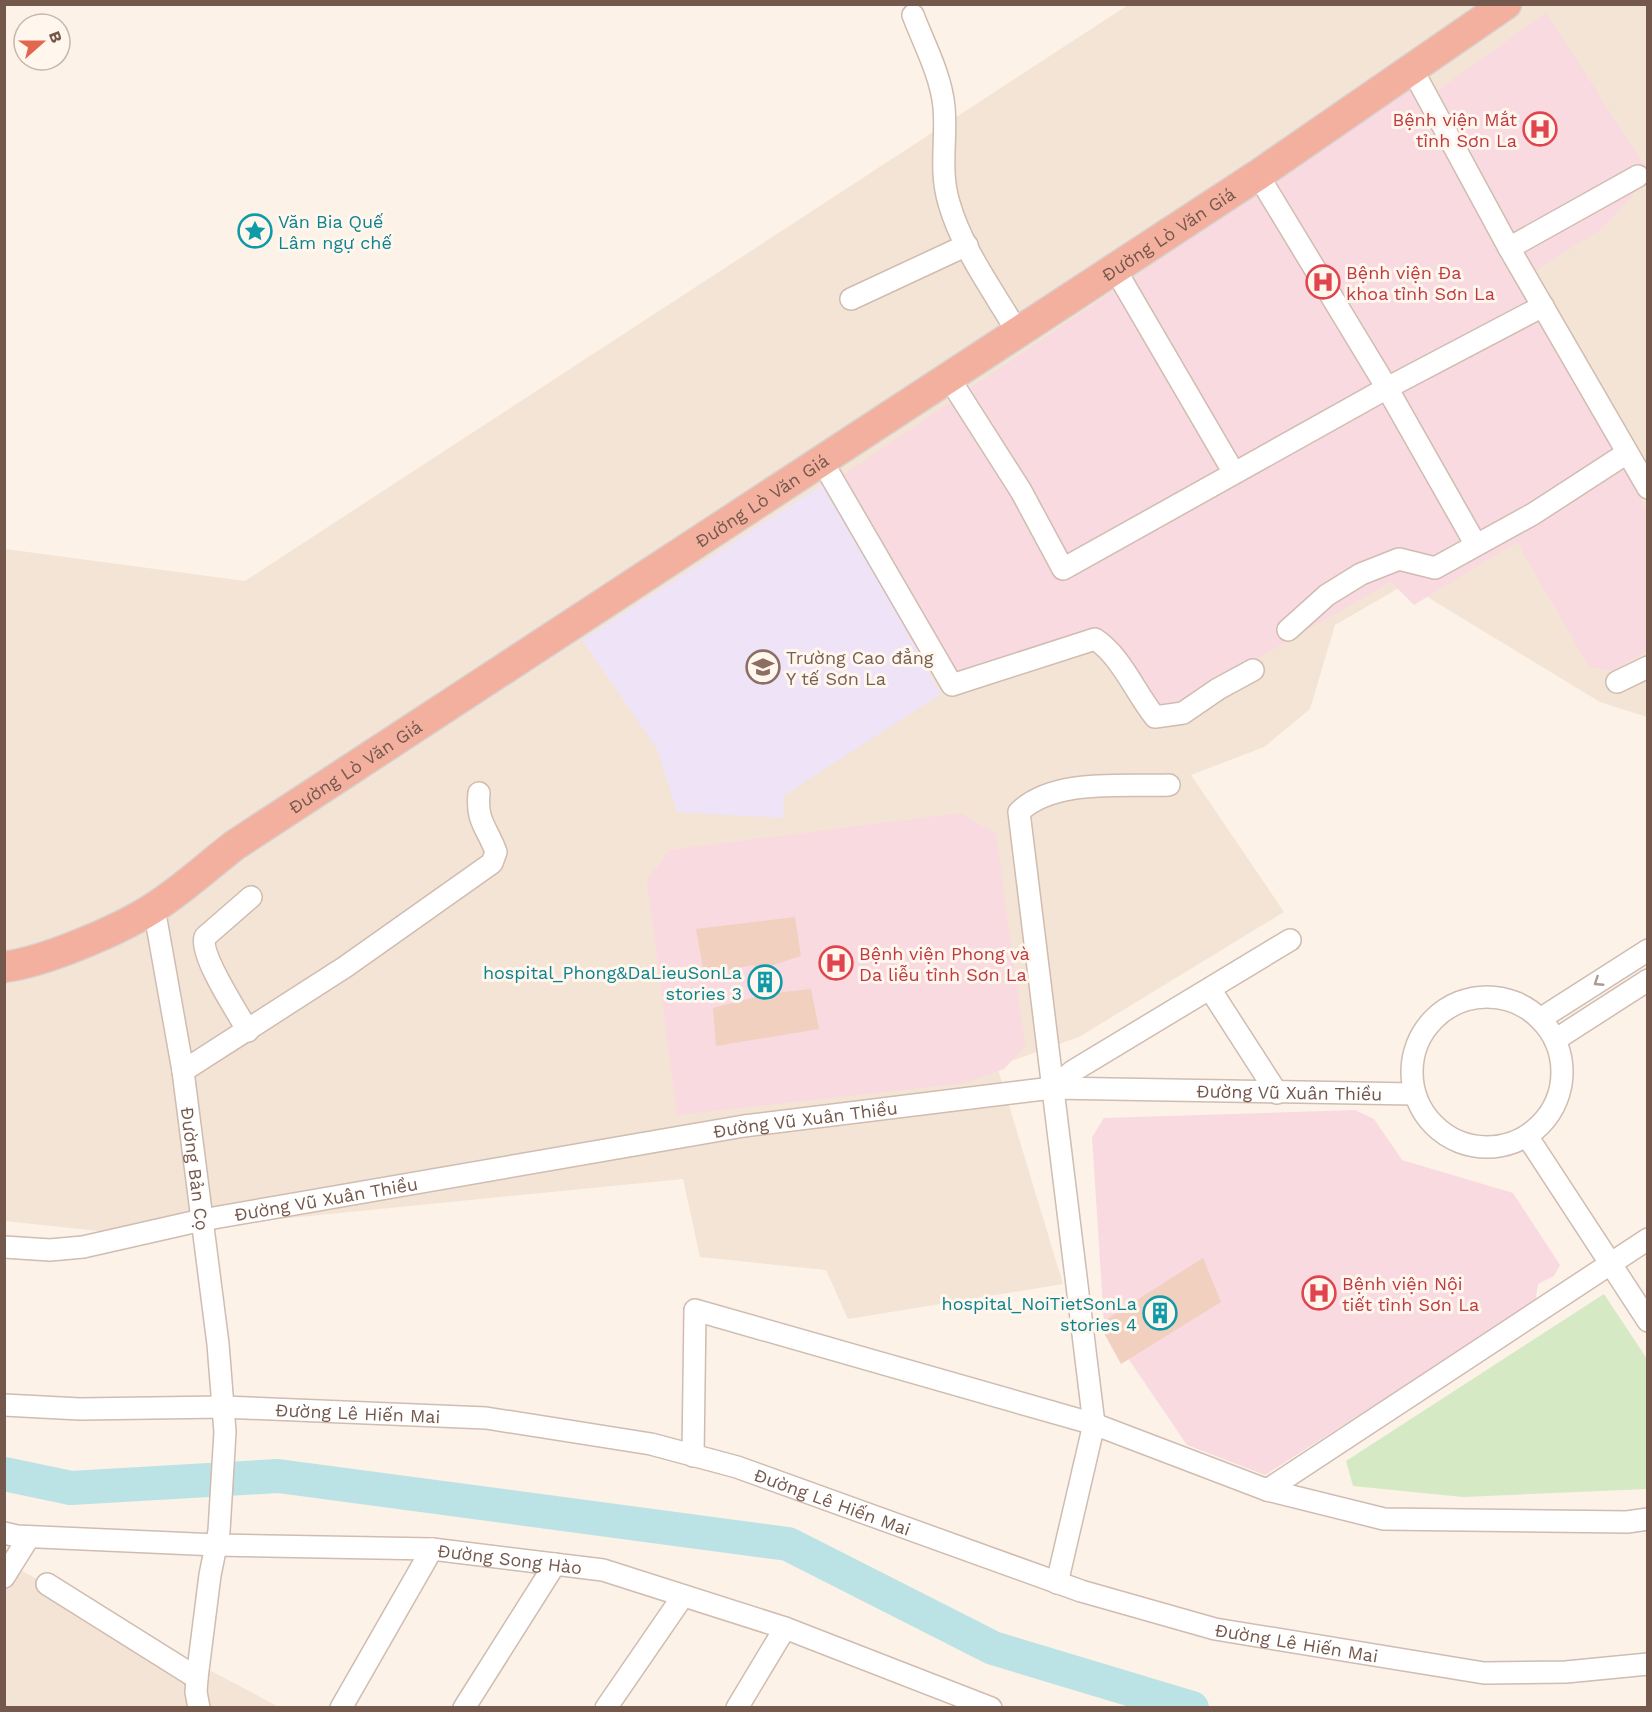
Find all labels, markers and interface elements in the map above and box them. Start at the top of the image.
north arrow [12,12,72,72]
text: B [45,28,66,45]
place label: Bệnh viện Mắt tỉnh Sơn La [1392,109,1517,151]
hospital icon: Bệnh viện Mắt tỉnh Sơn La [1522,111,1558,147]
street label: Đường Lò Văn Giá [1097,183,1239,285]
place label: Văn Bia Quế Lâm ngự chế [278,211,392,253]
place icon: Văn Bia Quế Lâm ngự chế [237,213,273,249]
place label: Bệnh viện Đa khoa tỉnh Sơn La [1346,262,1495,304]
hospital icon: Bệnh viện Đa khoa tỉnh Sơn La [1305,264,1341,300]
street label: Đường Lò Văn Giá [691,449,832,551]
place label: Trường Cao đẳng Y tế Sơn La [786,647,934,689]
school or university icon: Trường Cao đẳng Y tế Sơn La [745,649,781,685]
street label: Đường Lò Văn Giá [284,715,426,818]
place label: Bệnh viện Phong và Da liễu tỉnh Sơn La [859,943,1030,985]
hospital icon: Bệnh viện Phong và Da liễu tỉnh Sơn La [818,945,854,981]
place label: hospital_Phong&DaLieuSonLa stories 3 [483,962,742,1004]
building icon: hospital_Phong&DaLieuSonLa stories 3 [747,964,783,1000]
one-way arrow [1594,974,1605,985]
street label: Đường Vũ Xuân Thiều [1196,1080,1382,1104]
street label: Đường Vũ Xuân Thiều [711,1097,899,1142]
street label: Đường Bản Cọ [177,1106,214,1232]
street label: Đường Vũ Xuân Thiều [232,1172,419,1225]
place label: Bệnh viện Nội tiết tỉnh Sơn La [1342,1273,1479,1315]
hospital icon: Bệnh viện Nội tiết tỉnh Sơn La [1301,1275,1337,1311]
place label: hospital_NoiTietSonLa stories 4 [942,1293,1137,1335]
building icon: hospital_NoiTietSonLa stories 4 [1142,1295,1178,1331]
street label: Đường Lê Hiến Mai [275,1399,441,1427]
street label: Đường Lê Hiến Mai [751,1464,914,1539]
street label: Đường Song Hào [436,1539,583,1578]
street label: Đường Lê Hiến Mai [1213,1619,1380,1666]

